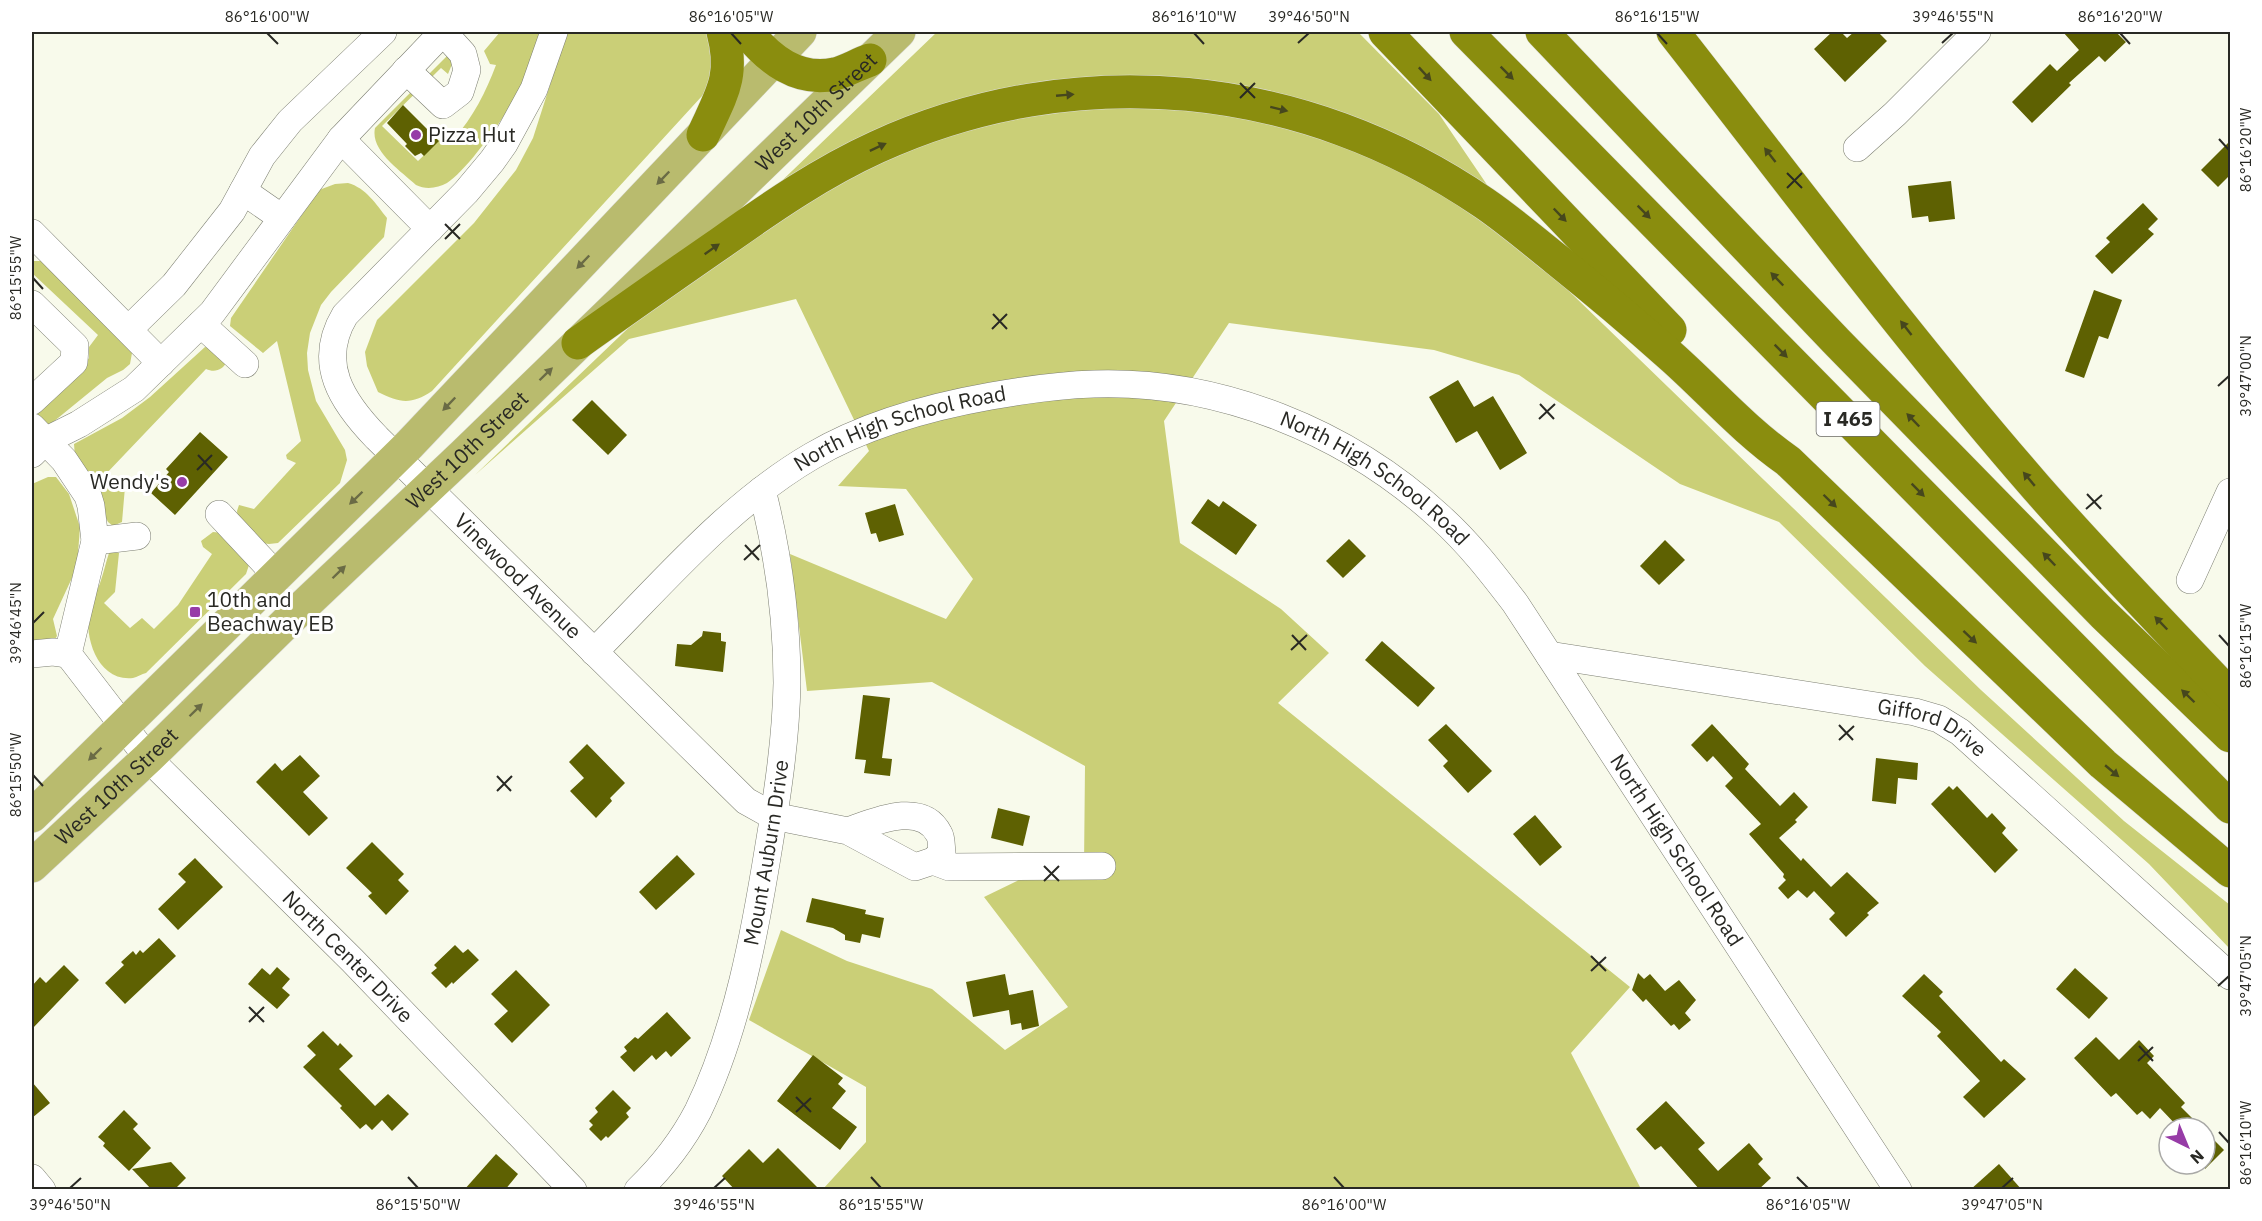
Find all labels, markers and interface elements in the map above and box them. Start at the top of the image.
text: 86°16'00"W [225,7,310,26]
text: 86°16'05"W [689,7,774,26]
text: 86°16'10"W [1152,7,1237,26]
text: 39°46'50"N [1268,7,1350,26]
text: 86°16'15"W [1615,7,1700,26]
text: 39°46'55"N [1912,7,1994,26]
text: 86°16'20"W [2078,7,2163,26]
street label: West 10th Street [749,46,883,177]
one-way arrow [1418,66,1431,81]
one-way arrow [1500,66,1514,81]
one-way arrow [1055,90,1074,100]
one-way arrow [1270,104,1289,114]
text: 86°16'20"W [2236,107,2255,192]
place label: Pizza Hut [428,120,516,148]
marker: Pizza Hut [409,128,423,142]
one-way arrow [870,142,888,152]
one-way arrow [1764,147,1776,162]
one-way arrow [656,170,670,185]
one-way arrow [1637,205,1651,219]
one-way arrow [1552,208,1566,222]
text: 86°15'55"W [6,235,25,320]
one-way arrow [704,243,720,255]
one-way arrow [576,255,590,269]
one-way arrow [1771,273,1785,287]
one-way arrow [1899,320,1912,336]
text: 39°47'00"N [2236,335,2255,417]
one-way arrow [1773,343,1787,357]
one-way arrow [538,368,552,382]
street label: North High School Road [788,379,1008,477]
street label: West 10th Street [399,384,534,515]
one-way arrow [442,396,456,410]
road number: I 465 [1816,402,1880,436]
street label: North High School Road [1276,404,1476,551]
one-way arrow [1906,413,1920,427]
place label: Wendy's [90,467,170,495]
one-way arrow [2023,471,2036,487]
marker: Wendy's [175,475,189,489]
one-way arrow [1910,482,1924,496]
one-way arrow [349,491,363,505]
one-way arrow [1823,494,1837,508]
street label: Vinewood Avenue [448,507,588,645]
one-way arrow [2042,552,2056,567]
one-way arrow [332,565,346,579]
text: 39°46'45"N [6,582,25,664]
place label: 10th and Beachway EB [207,585,334,637]
text: 86°16'15"W [2236,603,2255,688]
marker: 10th and Beachway EB [188,605,202,619]
one-way arrow [2154,615,2168,630]
one-way arrow [1963,630,1977,644]
one-way arrow [2181,690,2195,704]
street label: Gifford Drive [1876,691,1993,763]
one-way arrow [189,704,203,718]
street label: West 10th Street [48,721,184,851]
text: 86°15'50"W [6,732,25,817]
one-way arrow [88,747,102,761]
street label: North High School Road [1604,748,1750,951]
street label: Mount Auburn Drive [736,758,794,948]
one-way arrow [2104,764,2119,777]
street label: North Center Drive [277,884,420,1028]
text: 39°47'05"N [2236,935,2255,1017]
text: 86°16'10"W [2236,1100,2255,1185]
north arrow [2157,1116,2217,1176]
text: N [2186,1146,2208,1168]
text: 39°46'50"N [29,1195,111,1214]
text: 86°15'50"W [376,1195,461,1214]
text: 39°46'55"N [673,1195,755,1214]
text: 86°15'55"W [839,1195,924,1214]
text: 86°16'00"W [1302,1195,1387,1214]
text: 86°16'05"W [1766,1195,1851,1214]
text: 39°47'05"N [1961,1195,2043,1214]

